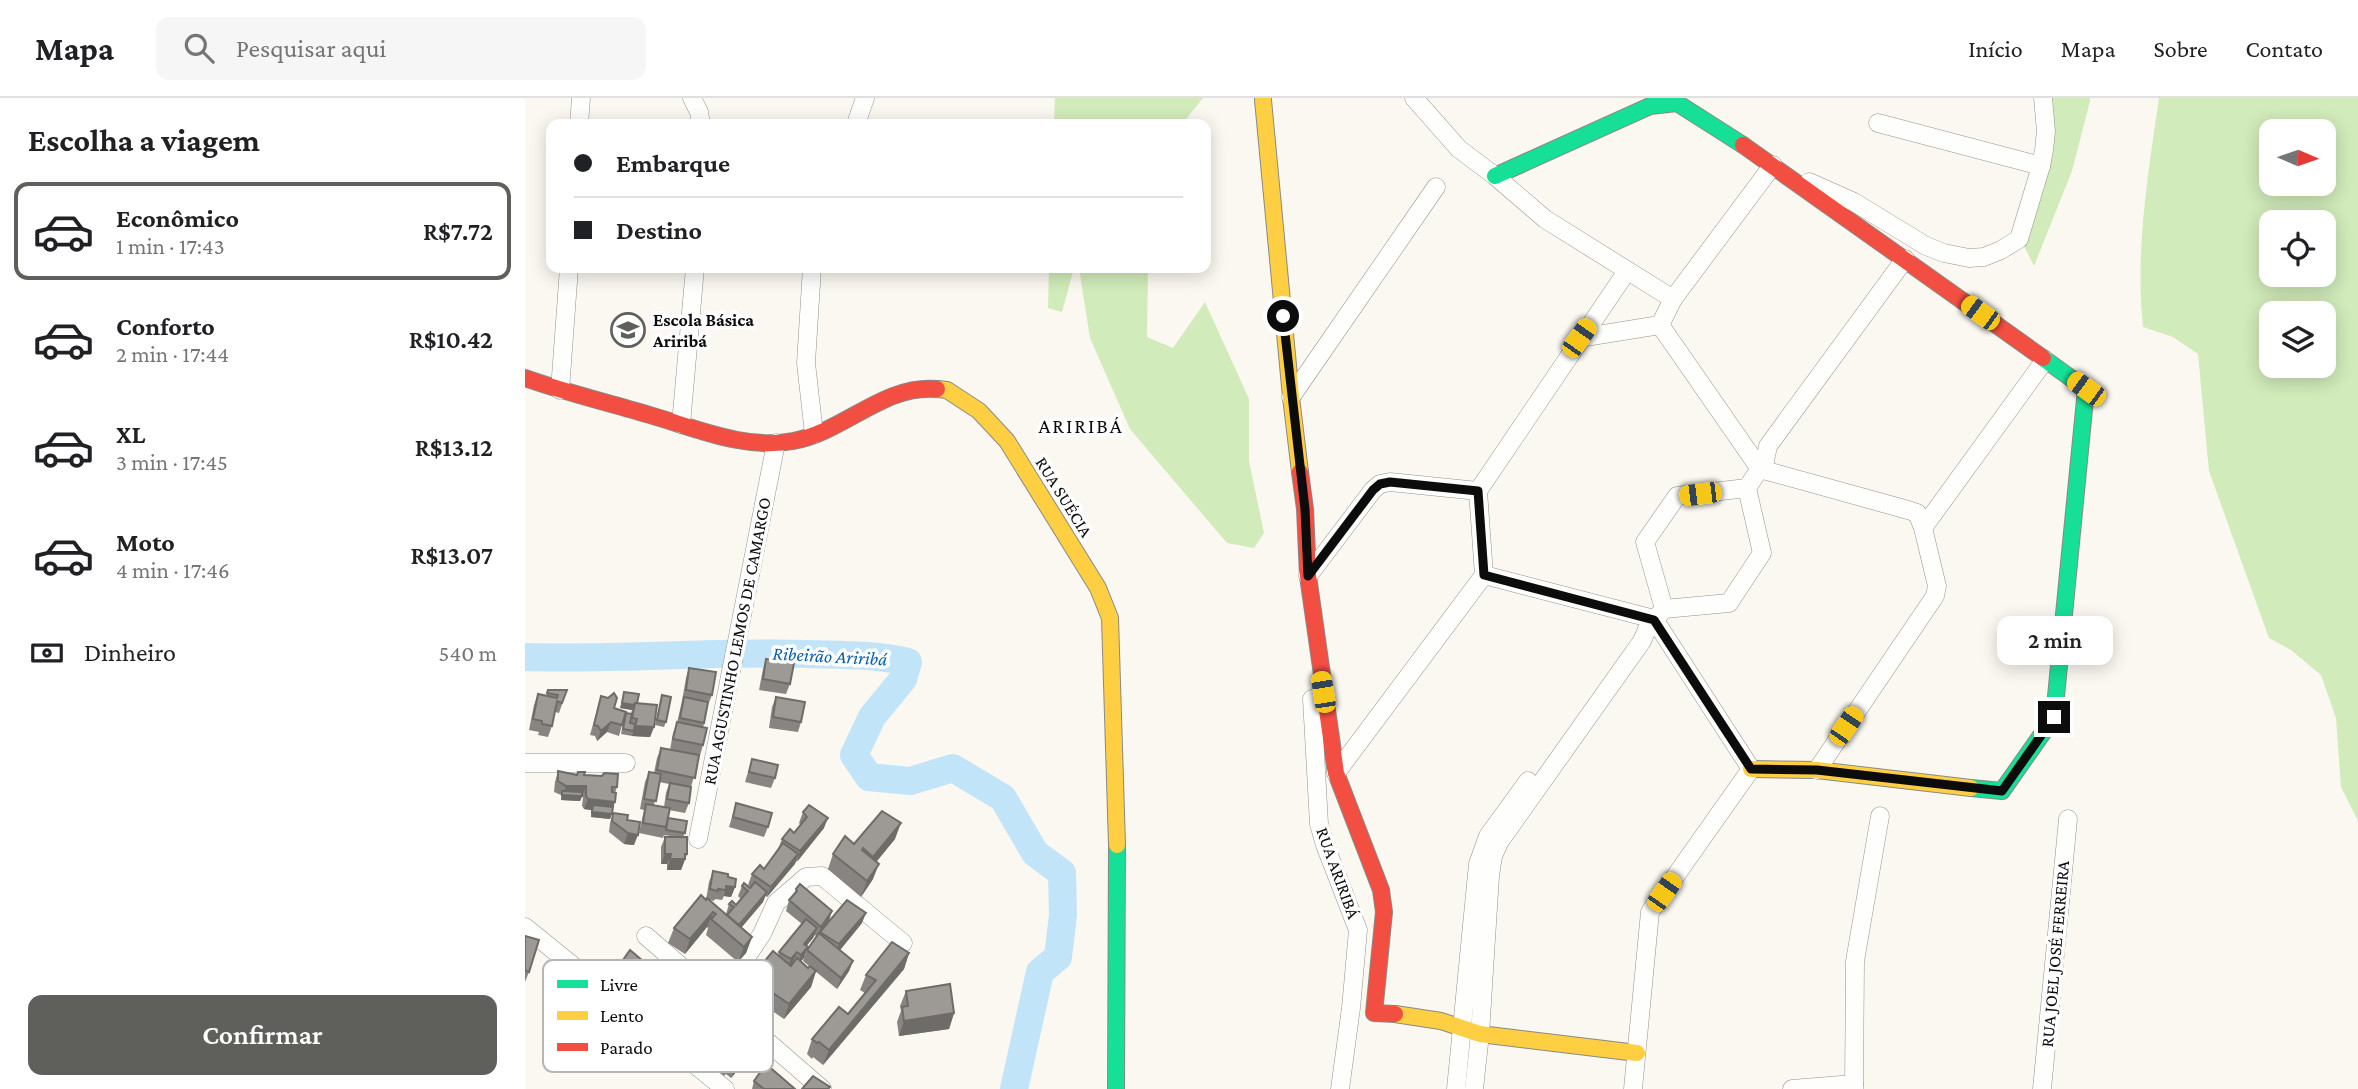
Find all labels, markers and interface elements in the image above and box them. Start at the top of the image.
search box [156,17,646,80]
icon: search [180,29,218,67]
text: Mapa [35,30,114,67]
text: Pesquisar aqui [236,34,386,63]
text: Início [1968,35,2023,62]
text: Mapa [2061,35,2116,62]
text: Sobre [2154,35,2208,62]
text: Contato [2246,35,2323,62]
north arrow [2259,119,2336,196]
map controls [2259,119,2336,378]
text: Escolha a viagem [28,122,260,158]
text: Embarque [616,149,730,178]
icon: car [32,200,95,263]
text: Econômico [116,204,239,233]
button: locate [2259,210,2336,287]
text: Destino [616,216,702,245]
text: R$7.72 [423,217,493,246]
text: 1 min · 17:43 [116,233,225,259]
car [1957,292,2004,334]
route start [1267,300,1299,332]
button: layers [2259,301,2336,378]
icon: car [32,308,95,371]
place label: Escola Básica Ariribá [652,310,754,351]
school or university icon: Escola Básica Ariribá [609,311,647,349]
text: Conforto [116,312,215,341]
car [1559,315,1600,361]
text: R$10.42 [409,325,493,354]
text: 2 min · 17:44 [116,341,229,367]
car [2063,368,2110,410]
district label: ARIRIBÁ [1038,414,1124,438]
icon: car [32,416,95,479]
text: XL [116,420,145,449]
text: R$13.12 [415,433,493,462]
text: 3 min · 17:45 [116,449,228,475]
street label: RUA SUÉCIA [1031,453,1097,541]
car [1678,481,1723,507]
street label: RUA AGUSTINHO LEMOS DE CAMARGO [699,496,775,786]
icon: car [32,524,95,587]
text: Moto [116,528,175,557]
text: R$13.07 [410,541,493,570]
text: 4 min · 17:46 [116,557,230,583]
callout: 2 min [1996,616,2112,664]
text: 2 min [2028,627,2082,653]
icon: cash [28,634,66,672]
text: Dinheiro [84,638,176,667]
text: 540 m [439,640,497,666]
water label: Ribeirão Ariribá [772,643,888,669]
car [1310,670,1337,714]
route end [2038,701,2070,733]
car [1826,703,1867,749]
street label: RUA ARIRIBÁ [1312,825,1364,922]
street label: RUA JOEL JOSÉ FERREIRA [2037,859,2073,1048]
car [1644,869,1685,915]
legend [543,960,773,1072]
text: Livre [600,974,638,995]
button: Confirmar [28,995,497,1075]
text: Lento [600,1005,644,1026]
text: Parado [600,1037,653,1058]

